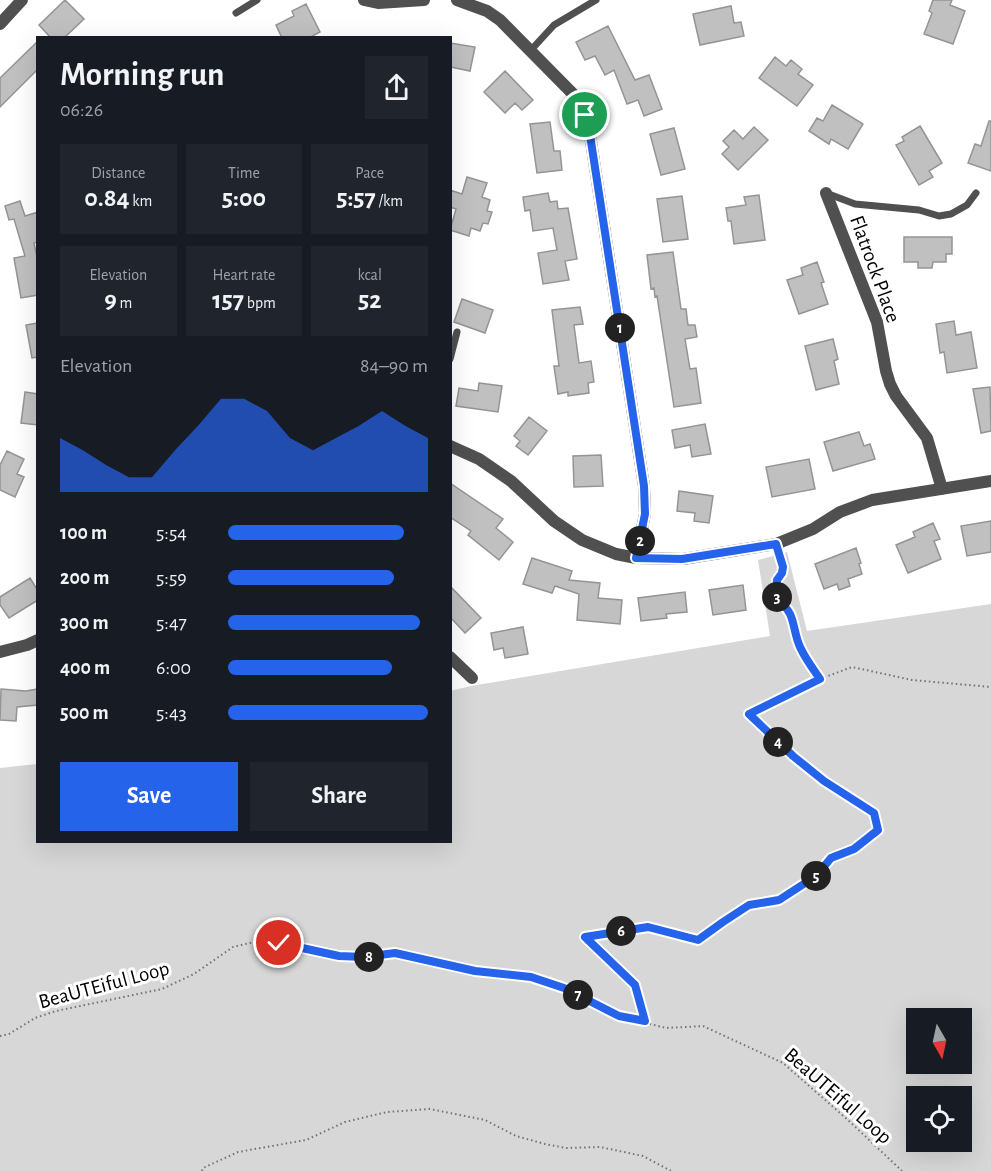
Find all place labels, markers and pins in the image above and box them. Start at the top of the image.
pin [559,89,610,140]
pin: 1 [605,313,635,343]
pin: 2 [625,526,655,556]
pin: 3 [762,582,792,612]
pin: 4 [763,727,793,757]
pin: 5 [801,861,831,891]
pin: 6 [606,916,636,946]
pin [253,917,304,968]
pin: 8 [354,942,384,972]
pin: 7 [563,980,593,1010]

